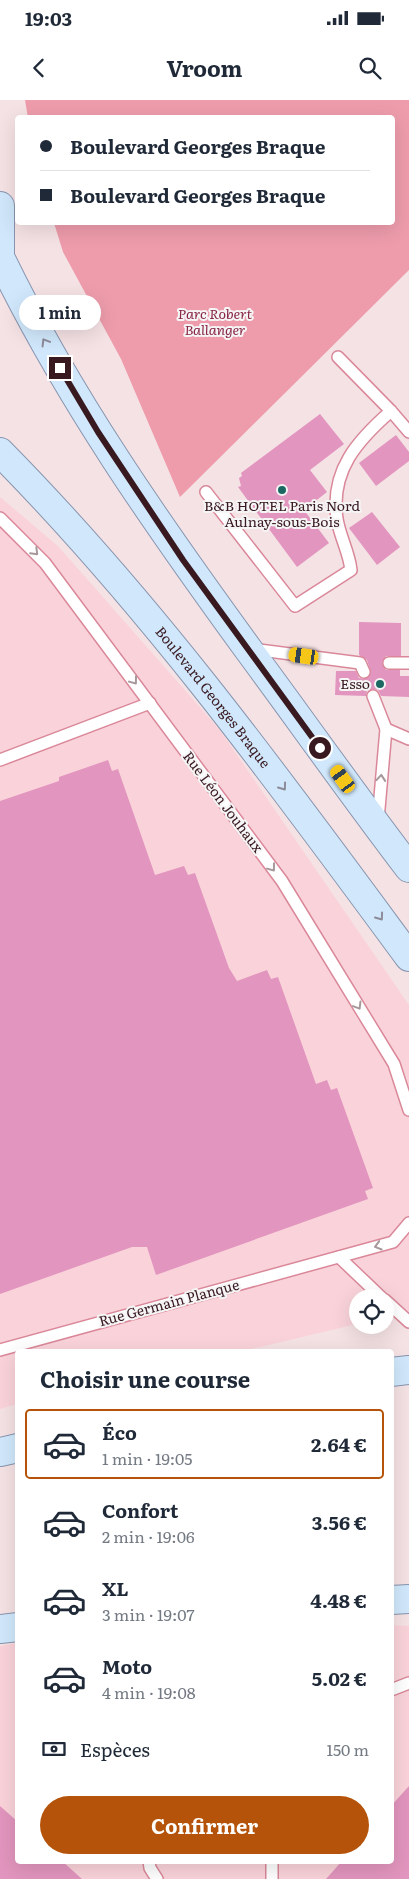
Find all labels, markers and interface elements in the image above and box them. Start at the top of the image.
text: 19:03 [25,4,72,32]
text: Vroom [166,51,243,84]
icon: back [25,54,53,82]
icon: search [356,54,384,82]
text: Boulevard Georges Braque [70,132,326,160]
text: Boulevard Georges Braque [70,181,326,209]
callout: 1 min [19,296,101,330]
text: 1 min [39,300,81,324]
park label: Parc Robert Ballanger [178,303,253,339]
one-way arrow [41,338,51,347]
route end [49,357,71,379]
marker: B&B HOTEL Paris Nord Aulnay-sous-Bois [276,484,288,496]
place label: B&B HOTEL Paris Nord Aulnay-sous-Bois [204,495,360,531]
one-way arrow [29,546,38,555]
street label: Boulevard Georges Braque [151,622,276,772]
car [288,646,319,666]
place label: Esso [340,673,370,693]
one-way arrow [128,675,136,684]
marker: Esso [374,678,386,690]
route start [309,737,331,759]
street label: Rue Léon Jouhaux [179,747,269,856]
car [328,762,357,796]
one-way arrow [376,773,387,781]
one-way arrow [278,781,286,790]
one-way arrow [267,862,275,871]
one-way arrow [374,911,383,921]
one-way arrow [352,1000,362,1009]
one-way arrow [374,1241,382,1251]
street label: Rue Germain Planque [96,1274,241,1330]
map controls [349,1289,394,1334]
button: locate [349,1289,394,1334]
text: Choisir une course [40,1362,250,1395]
text: Éco [102,1418,137,1446]
icon: car [42,1422,87,1467]
text: 2.64 € [311,1430,367,1458]
text: 1 min · 19:05 [102,1446,192,1470]
text: Confort [102,1496,178,1524]
icon: car [42,1500,87,1545]
text: 3.56 € [312,1508,367,1536]
text: 2 min · 19:06 [102,1524,195,1548]
text: XL [102,1574,129,1602]
icon: car [42,1578,87,1623]
text: 4.48 € [310,1586,367,1614]
text: 3 min · 19:07 [102,1602,195,1626]
text: Moto [102,1652,152,1680]
icon: car [42,1656,87,1701]
text: 5.02 € [312,1664,367,1692]
text: 4 min · 19:08 [102,1680,195,1704]
icon: cash [40,1735,68,1763]
text: Espèces [80,1735,150,1763]
text: 150 m [326,1737,369,1761]
button: Confirmer [40,1796,369,1854]

